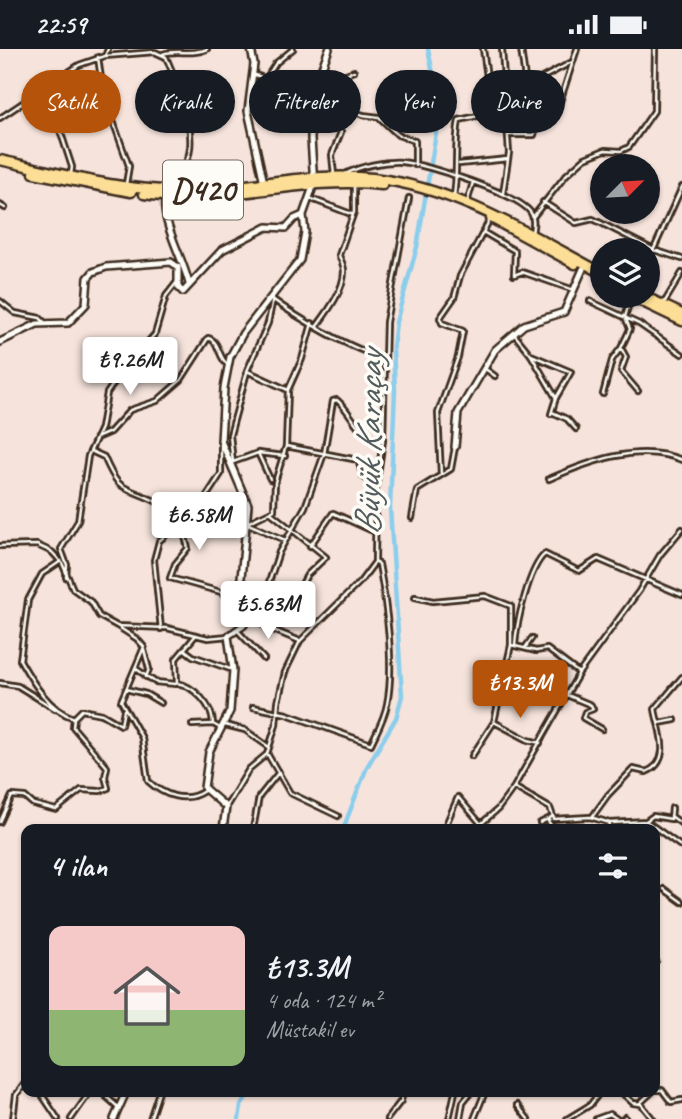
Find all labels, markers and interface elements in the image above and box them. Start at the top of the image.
text: 22:59 [35,8,86,41]
chip: Satılık [21,70,121,133]
chip: Kiralık [135,70,235,133]
chip: Filtreler [249,70,361,133]
chip: Yeni [375,70,457,133]
chip: Daire [471,70,565,133]
north arrow [590,154,660,224]
map controls [590,154,660,308]
road number: D420 [163,160,243,219]
button: layers [590,238,660,308]
pin: ₺9.26M [73,337,187,397]
water label: Büyük Karaçay [343,344,393,535]
text: ₺9.26M [99,345,161,374]
pin: ₺6.58M [142,493,256,552]
text: ₺6.58M [168,500,230,529]
pin: ₺5.63M [211,581,325,641]
text: ₺5.63M [237,589,299,618]
pin: ₺13.3M [463,661,577,720]
text: ₺13.3M [489,668,551,697]
text: 4 ilan [49,847,107,885]
icon: filters [594,847,632,885]
text: ₺13.3M [266,948,348,986]
icon: home [105,954,189,1038]
text: 4 oda · 124 m² [266,986,381,1015]
text: Müstakil ev [266,1015,354,1044]

